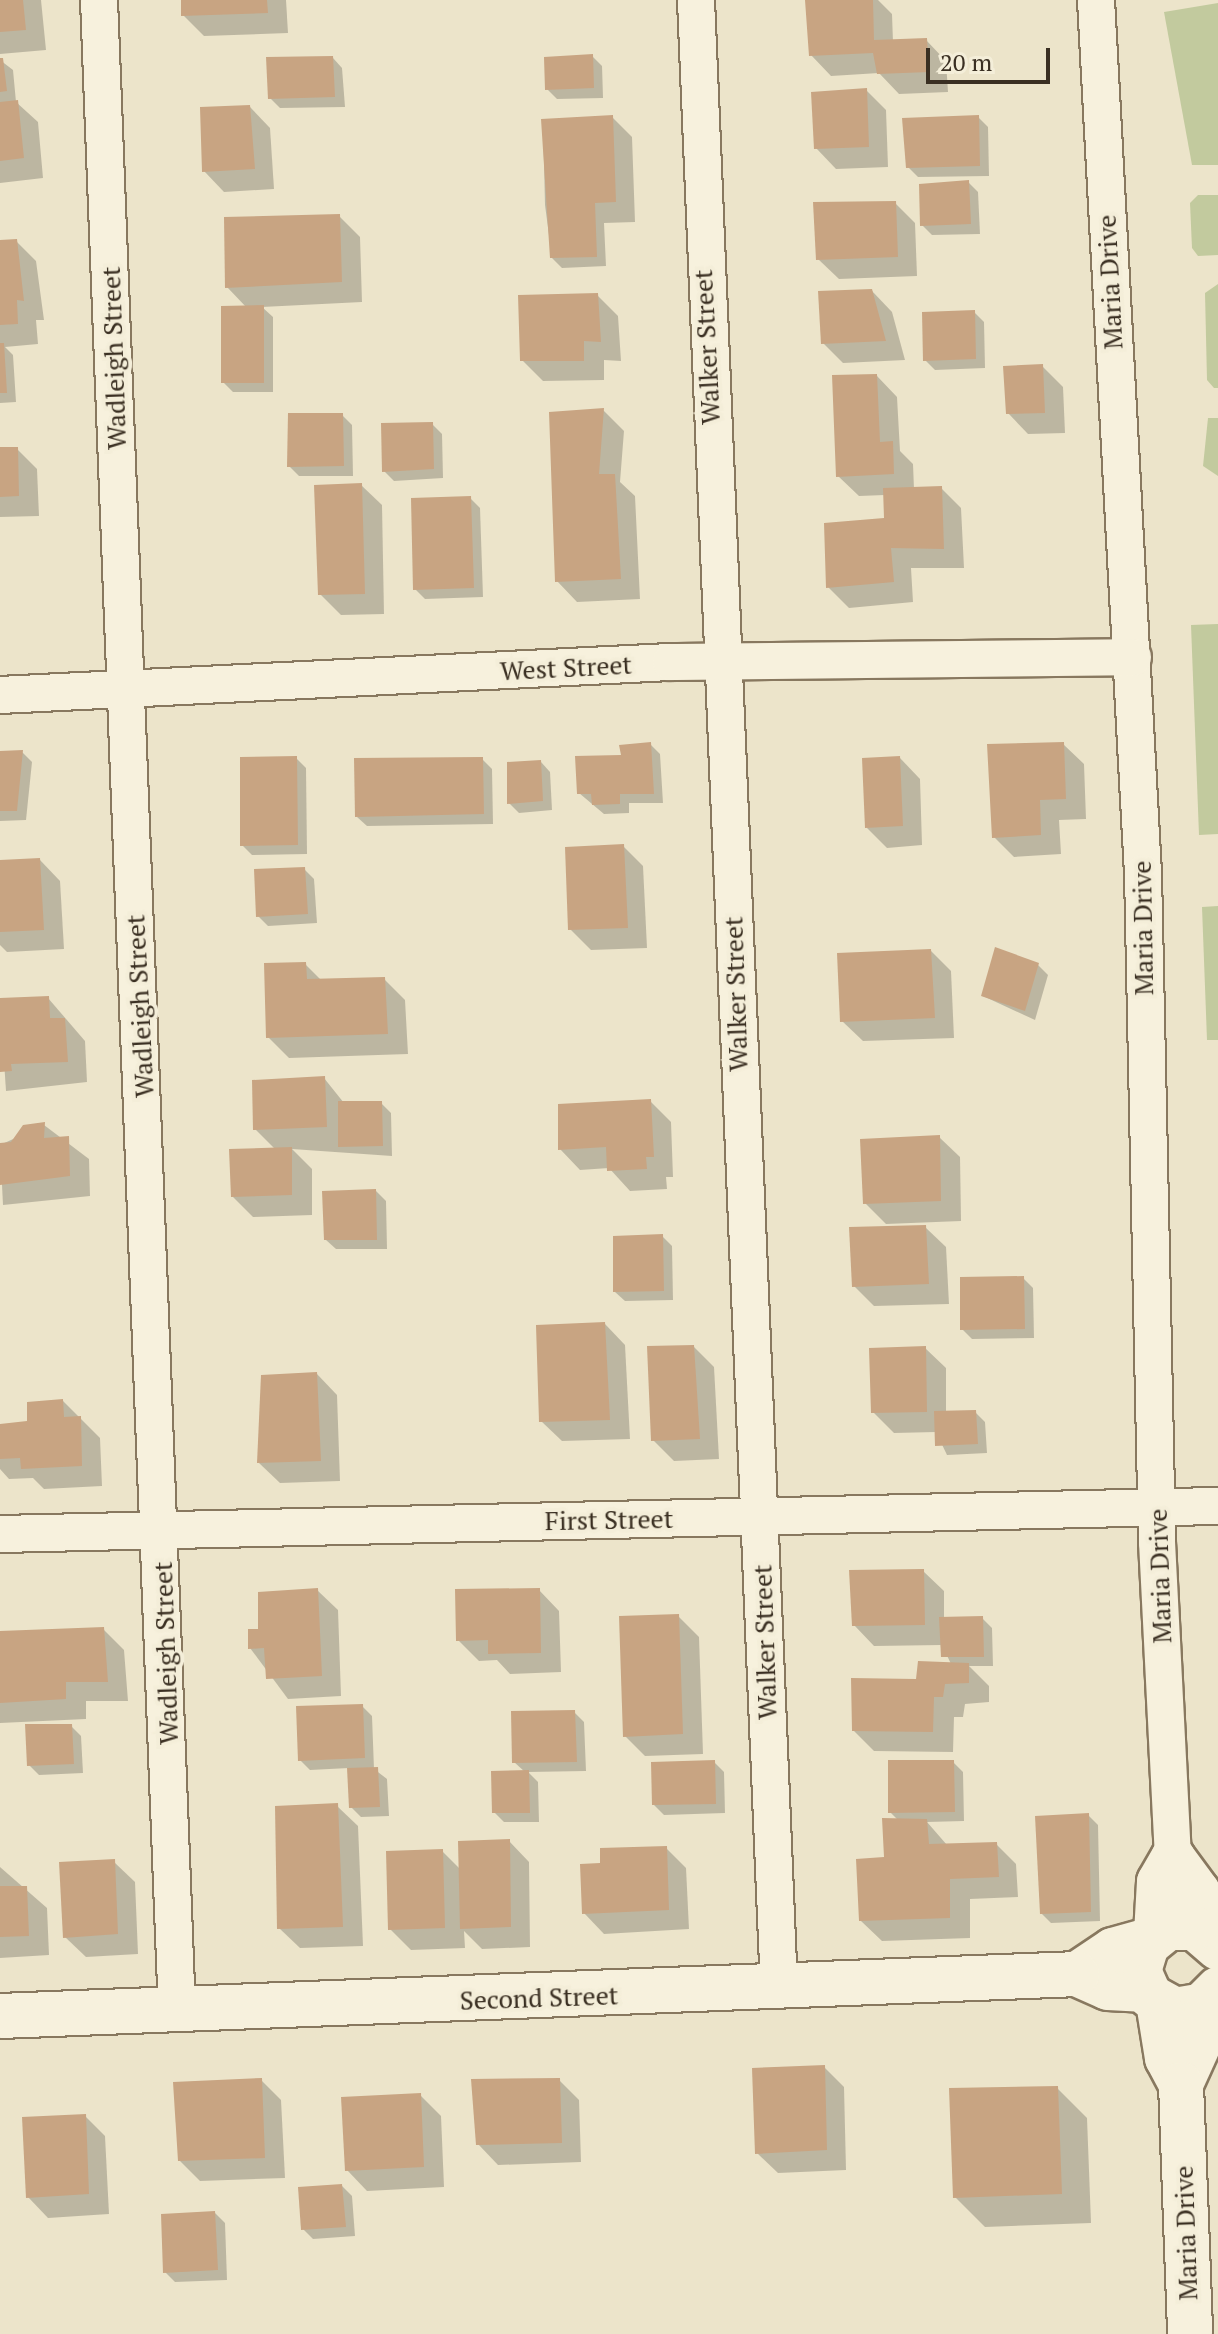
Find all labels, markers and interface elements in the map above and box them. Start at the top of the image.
scale bar [930,32,1054,82]
text: 20 m [940,46,992,78]
street label: Maria Drive [1091,214,1129,350]
street label: Wadleigh Street [95,266,133,450]
street label: Walker Street [687,269,727,425]
street label: West Street [499,649,633,687]
street label: Maria Drive [1126,860,1160,996]
street label: Wadleigh Street [120,914,160,1098]
street label: Walker Street [718,916,754,1072]
street label: First Street [544,1503,674,1537]
street label: Maria Drive [1142,1508,1178,1644]
street label: Wadleigh Street [147,1561,185,1745]
street label: Walker Street [747,1564,783,1720]
street label: Second Street [459,1980,619,2016]
street label: Maria Drive [1168,2165,1204,2301]

